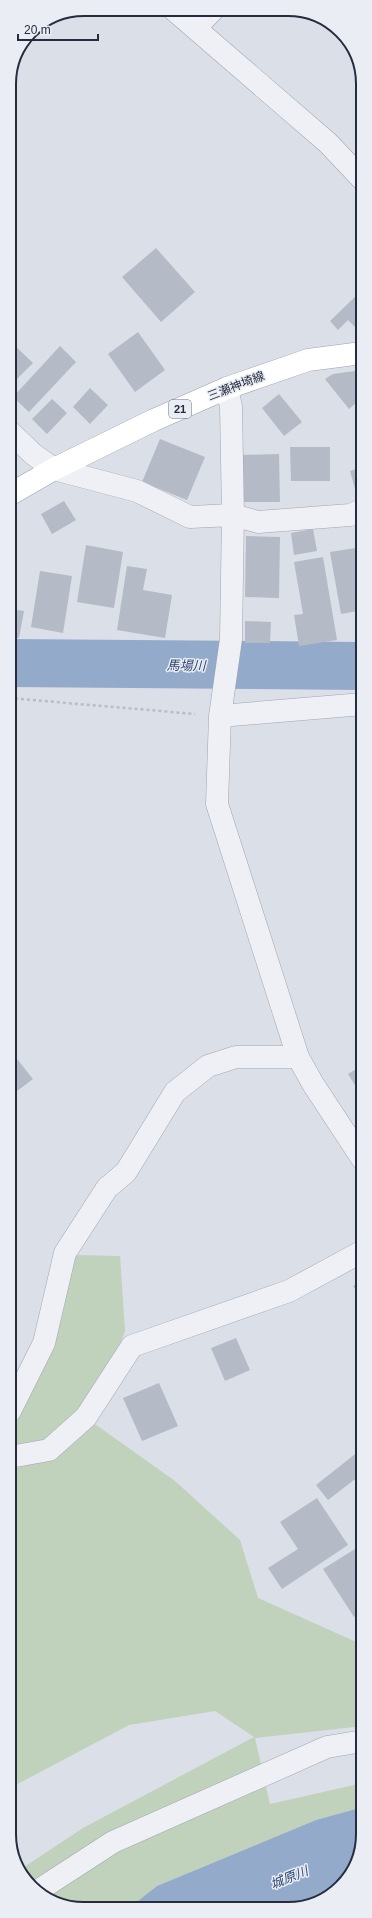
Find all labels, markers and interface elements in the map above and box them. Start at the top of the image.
scale bar [18,16,98,42]
text: 20 m [24,23,51,37]
street label: 三瀬神埼線 [205,369,267,403]
road number: 21 [169,400,191,418]
water label: 馬場川 [166,658,208,673]
water label: 城原川 [268,1862,312,1892]

